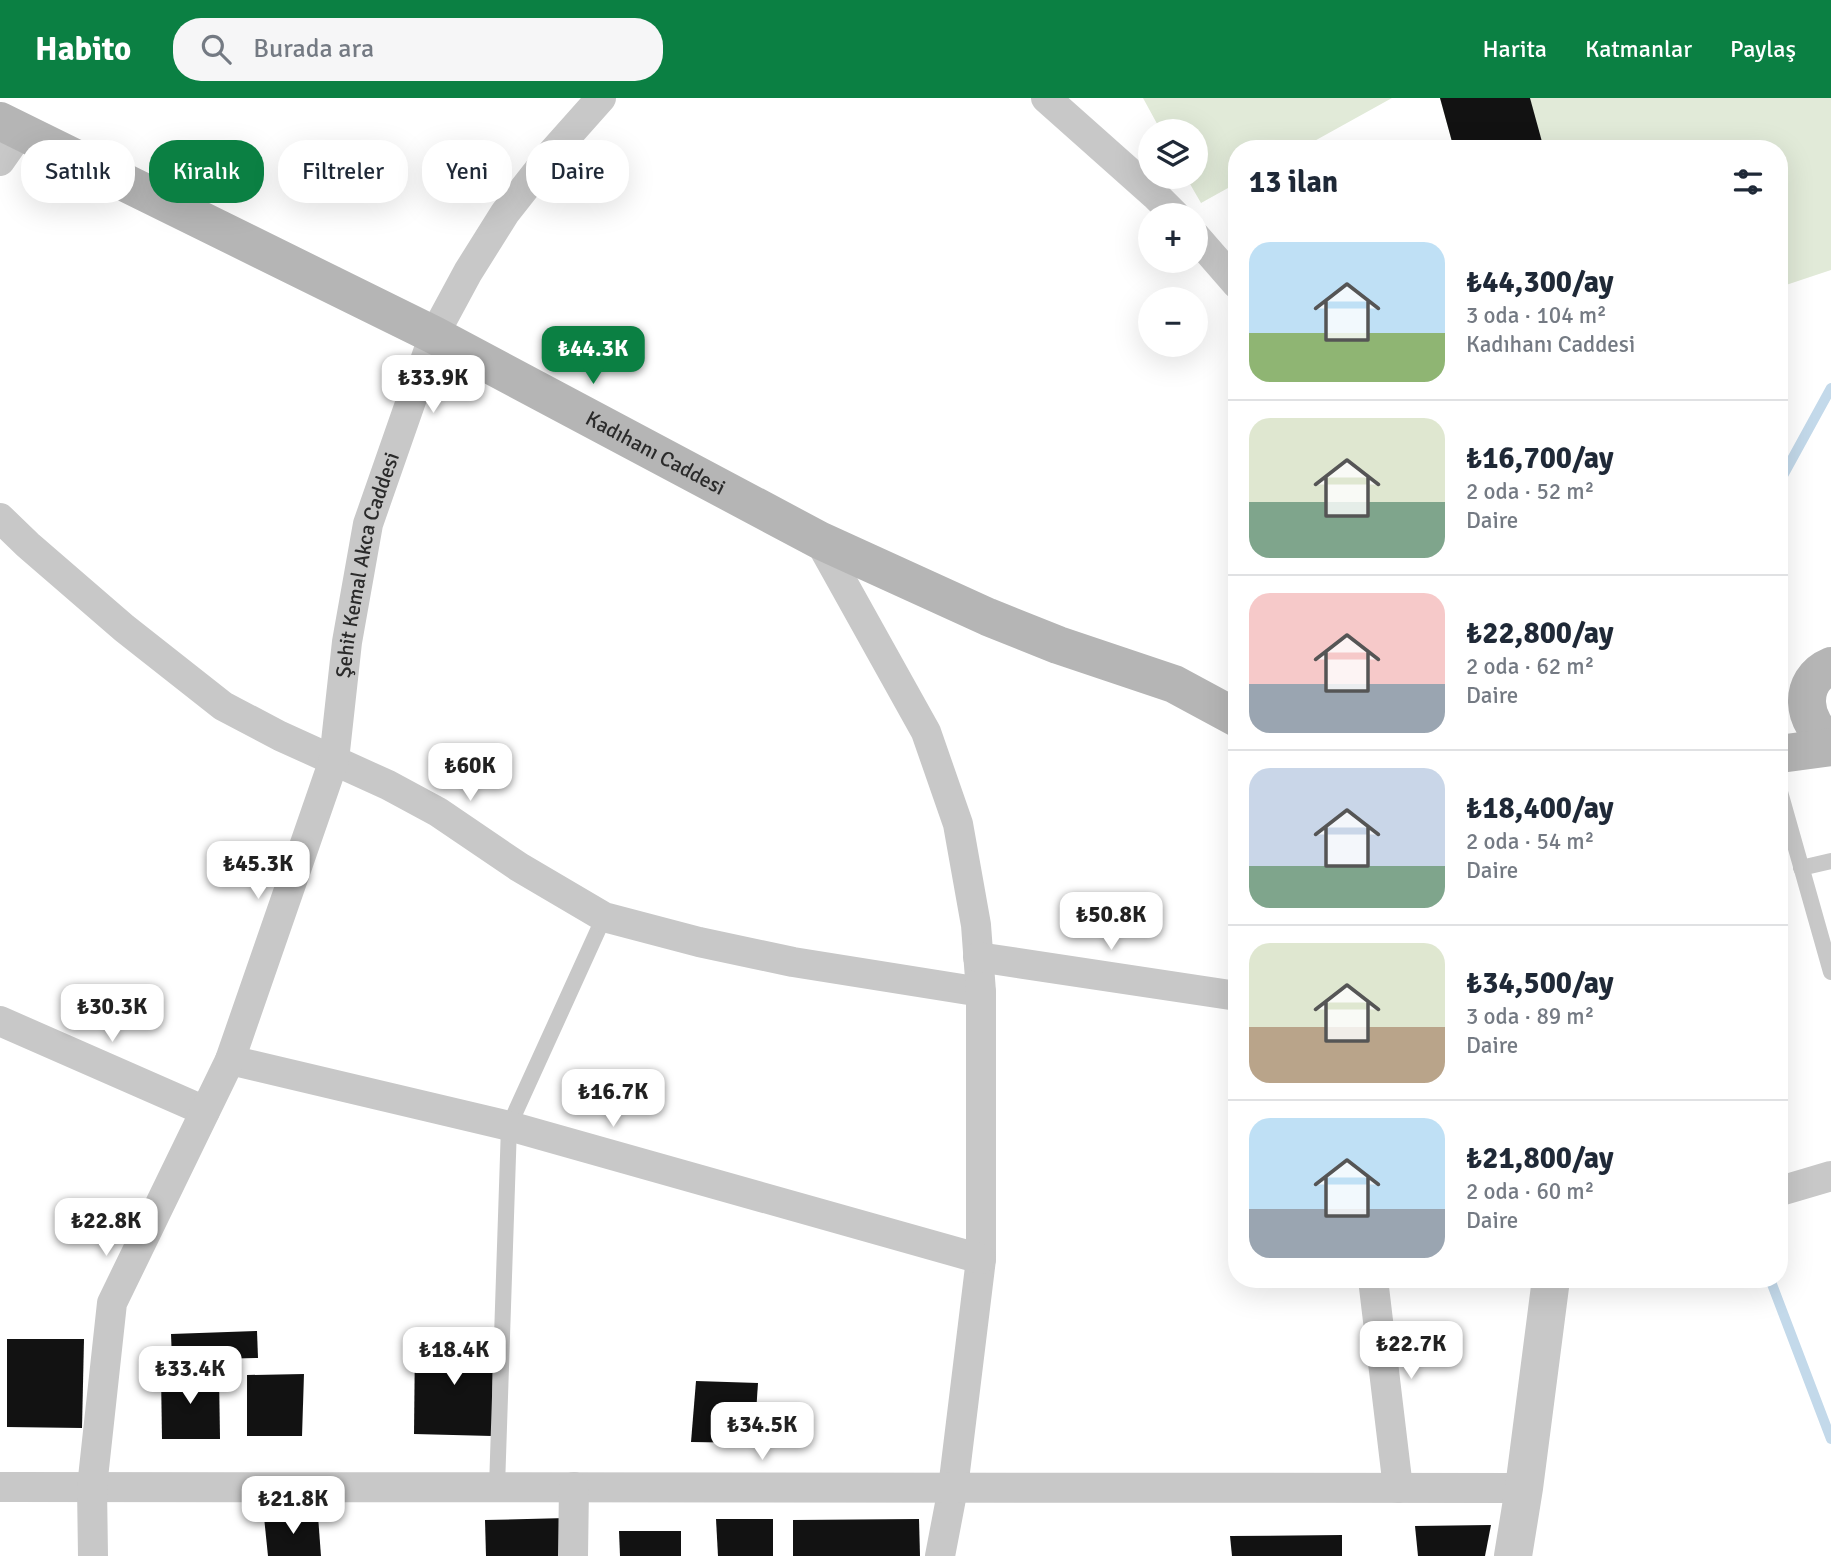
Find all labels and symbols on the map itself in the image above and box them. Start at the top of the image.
pin: ₺44.3K [536,327,650,386]
pin: ₺33.9K [376,356,490,415]
street label: Kadıhanı Caddesi [581,405,730,501]
street label: Şehit Kemal Akca Caddesi [330,449,405,679]
pin: ₺60K [429,744,511,803]
pin: ₺45.3K [201,842,315,901]
pin: ₺50.8K [1054,892,1168,952]
pin: ₺30.3K [55,984,169,1044]
pin: ₺16.7K [556,1070,670,1129]
pin: ₺22.8K [49,1198,163,1258]
pin: ₺22.7K [1354,1322,1468,1381]
pin: ₺18.4K [397,1328,511,1387]
pin: ₺33.4K [133,1346,247,1406]
pin: ₺34.5K [705,1402,819,1462]
pin: ₺21.8K [236,1476,350,1536]

